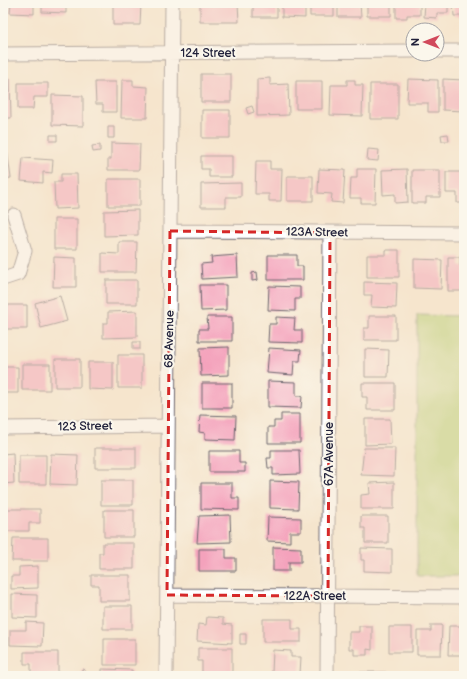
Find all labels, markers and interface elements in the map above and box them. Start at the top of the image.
north arrow [405,22,445,62]
text: N [409,38,422,46]
street label: 124 Street [181,46,236,61]
street label: 123A Street [286,224,349,241]
street label: 68 Avenue [161,310,178,368]
street label: 123 Street [57,419,113,434]
street label: 67A Avenue [322,422,337,486]
street label: 122A Street [284,589,346,604]

